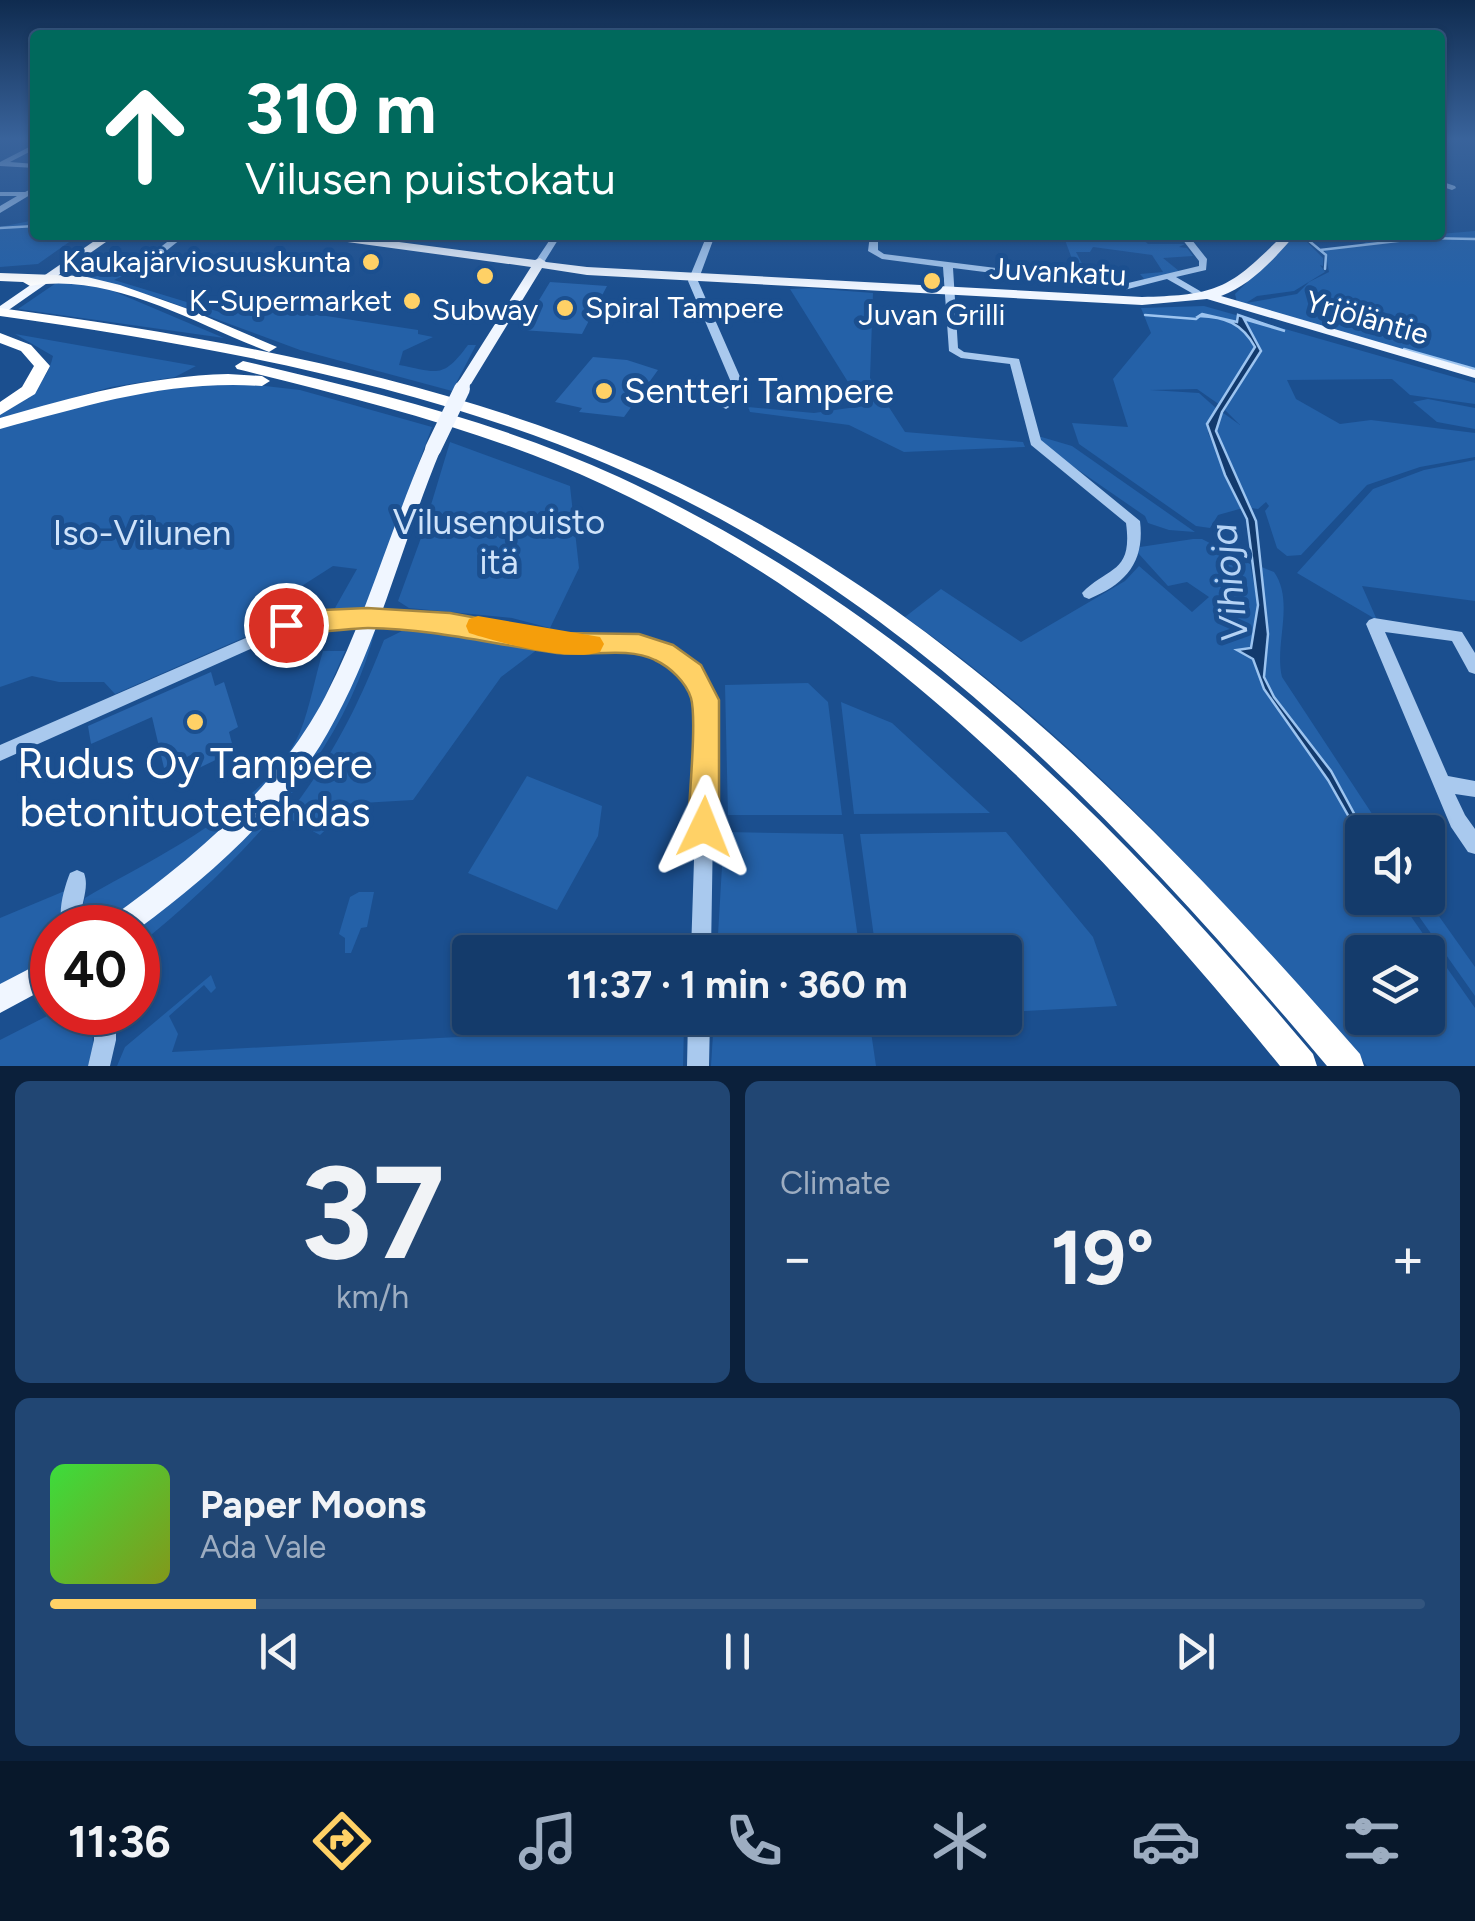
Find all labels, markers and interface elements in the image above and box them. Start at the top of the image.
text: 310 m [245,66,437,151]
icon: ahead [80,70,210,200]
text: Vilusen puistokatu [245,151,616,205]
place label: Kaukajärviosuuskunta [62,243,351,280]
street label: Juvankatu [989,249,1127,294]
marker: Kaukajärviosuuskunta [360,251,382,273]
marker: Subway [474,265,496,287]
marker: Juvan Grilli [921,270,943,292]
place label: K-Supermarket [189,282,392,319]
street label: Yrjöläntie [1301,282,1433,353]
place label: Spiral Tampere [585,289,784,326]
marker: K-Supermarket [401,290,423,312]
place label: Subway [432,291,538,328]
place label: Juvan Grilli [859,296,1005,333]
marker: Spiral Tampere [554,297,576,319]
place label: Sentteri Tampere [624,370,894,412]
marker: Sentteri Tampere [593,380,615,402]
park label: Vilusenpuisto itä [393,501,605,583]
park label: Iso-Vilunen [53,512,231,554]
water label: Vihioja [1200,521,1258,645]
pin [244,583,329,668]
icon: arrive [259,598,314,653]
marker: Rudus Oy Tampere betonituotetehdas [184,711,206,733]
place label: Rudus Oy Tampere betonituotetehdas [17,738,373,837]
position arrow [652,775,756,879]
map controls [1345,815,1445,1035]
button: sound [1345,815,1445,915]
speed limit sign: 40 [30,905,160,1035]
button: layers [1345,935,1445,1035]
text: 11:37 · 1 min · 360 m [566,962,908,1008]
text: 37 [300,1135,445,1291]
text: Climate [780,1164,891,1202]
text: 19° [1051,1213,1154,1303]
text: − [780,1225,814,1291]
text: + [1391,1225,1425,1291]
text: km/h [336,1278,409,1316]
text: Paper Moons [200,1482,426,1528]
text: Ada Vale [200,1528,326,1566]
icon: previous [252,1624,307,1679]
icon: pause [710,1624,765,1679]
icon: next [1168,1624,1223,1679]
icon: directions [307,1806,377,1876]
icon: music [513,1806,583,1876]
icon: phone [719,1806,789,1876]
icon: climate [925,1806,995,1876]
icon: car [1131,1806,1201,1876]
icon: filters [1337,1806,1407,1876]
text: 11:36 [68,1814,171,1868]

